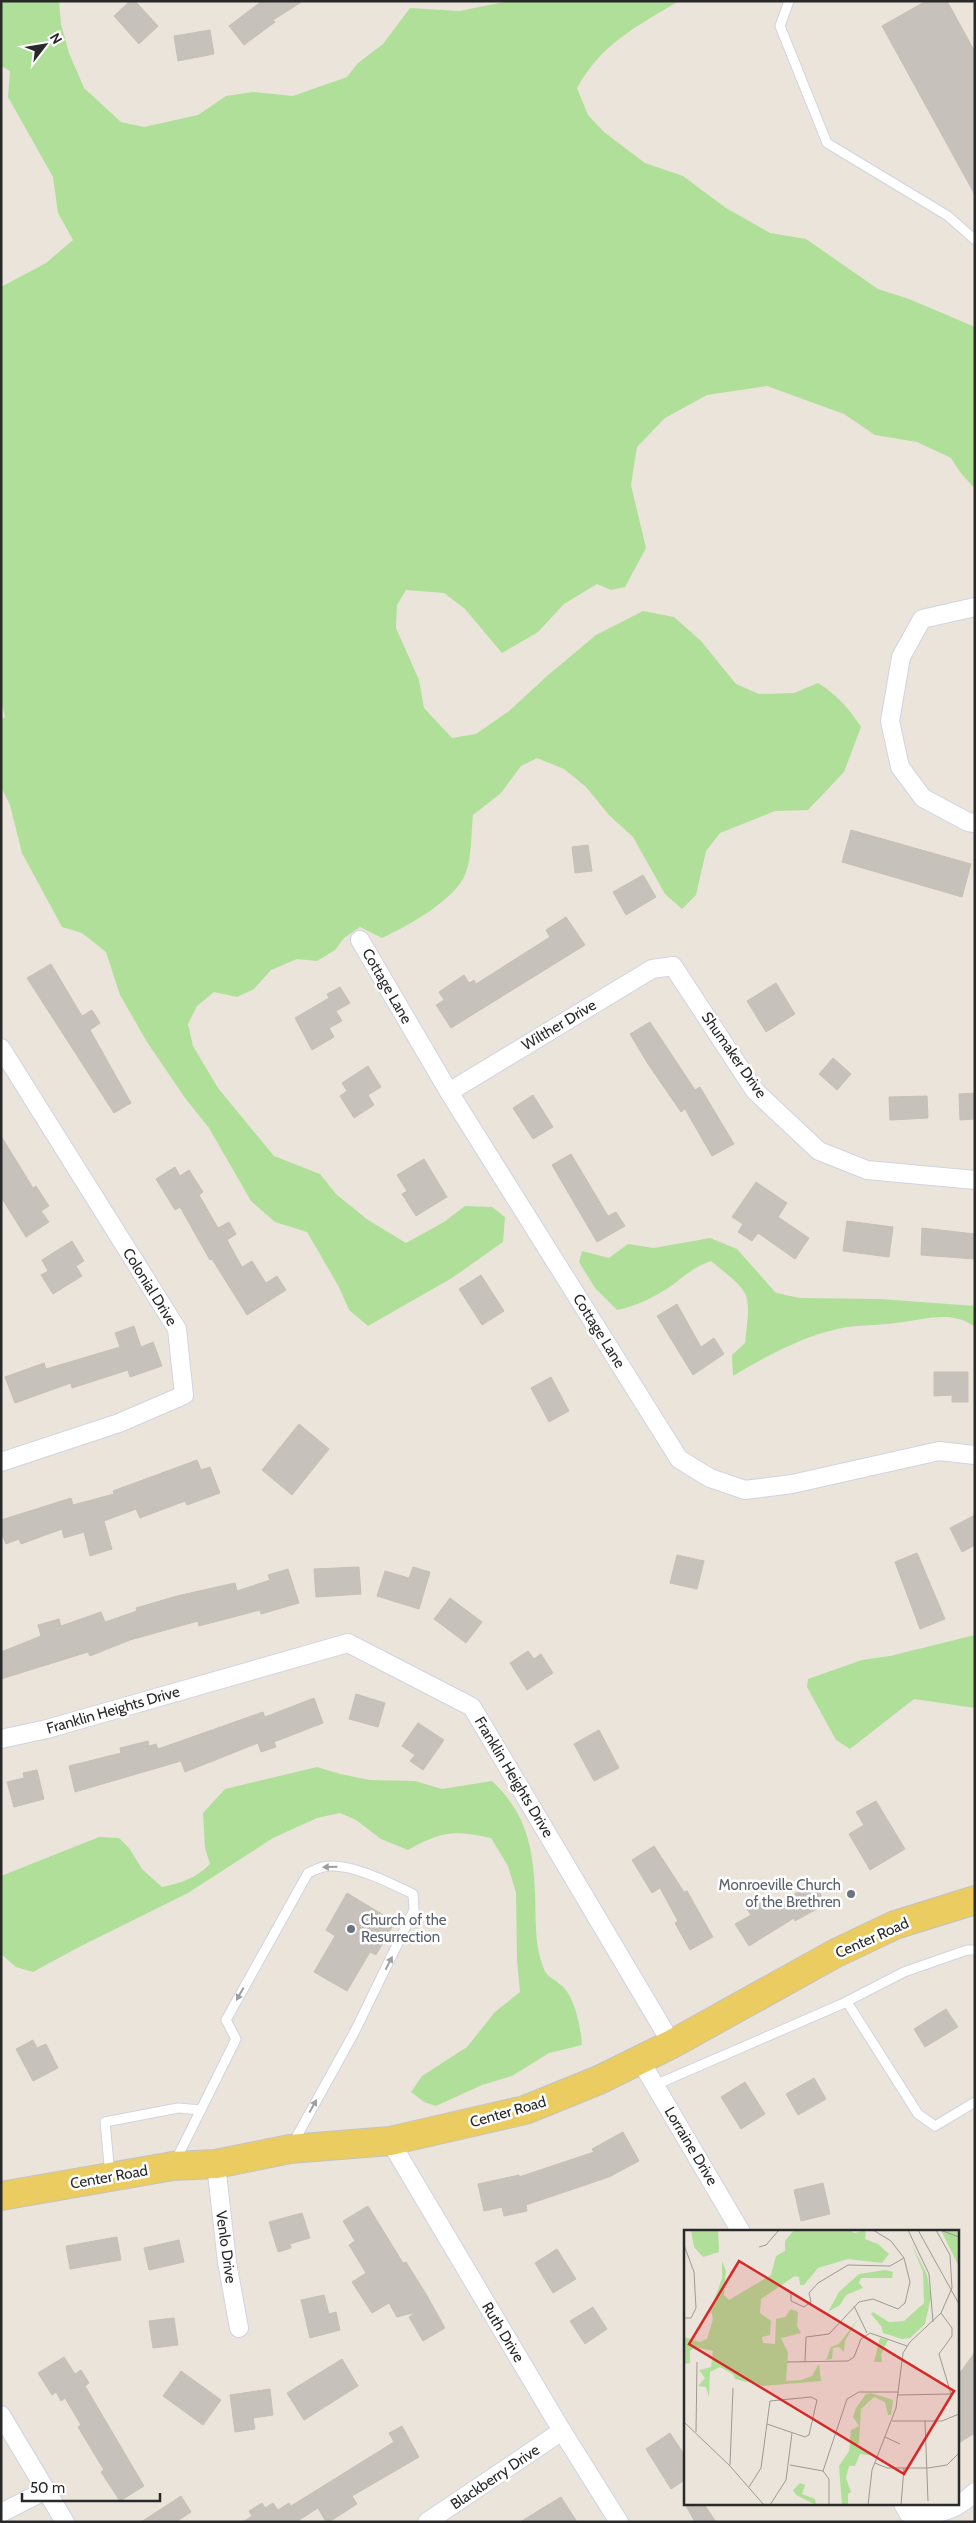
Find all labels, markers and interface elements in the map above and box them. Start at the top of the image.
north arrow [20,20,70,70]
text: N [46,29,66,47]
street label: Cottage Lane [358,945,416,1027]
street label: Wilther Drive [519,996,600,1054]
street label: Shumaker Drive [698,1009,770,1102]
street label: Colonial Drive [119,1245,181,1329]
street label: Cottage Lane [569,1291,629,1372]
street label: Franklin Heights Drive [44,1682,182,1738]
street label: Franklin Heights Drive [471,1713,557,1841]
one-way arrow [322,1863,338,1871]
place label: Monroeville Church of the Brethren [719,1876,841,1911]
marker: Monroeville Church of the Brethren [845,1888,857,1900]
place label: Church of the Resurrection [361,1911,447,1946]
street label: Center Road [833,1914,911,1962]
marker: Church of the Resurrection [345,1923,357,1935]
one-way arrow [385,1956,393,1970]
one-way arrow [236,1987,244,2001]
street label: Center Road [468,2093,548,2131]
one-way arrow [309,2099,317,2114]
street label: Lorraine Drive [661,2103,722,2189]
street label: Center Road [69,2161,149,2193]
street label: Venlo Drive [212,2210,240,2285]
inset map [684,2230,958,2506]
street label: Ruth Drive [478,2299,528,2366]
street label: Blackberry Drive [447,2441,543,2513]
scale bar [22,2470,160,2502]
text: 50 m [30,2479,65,2497]

